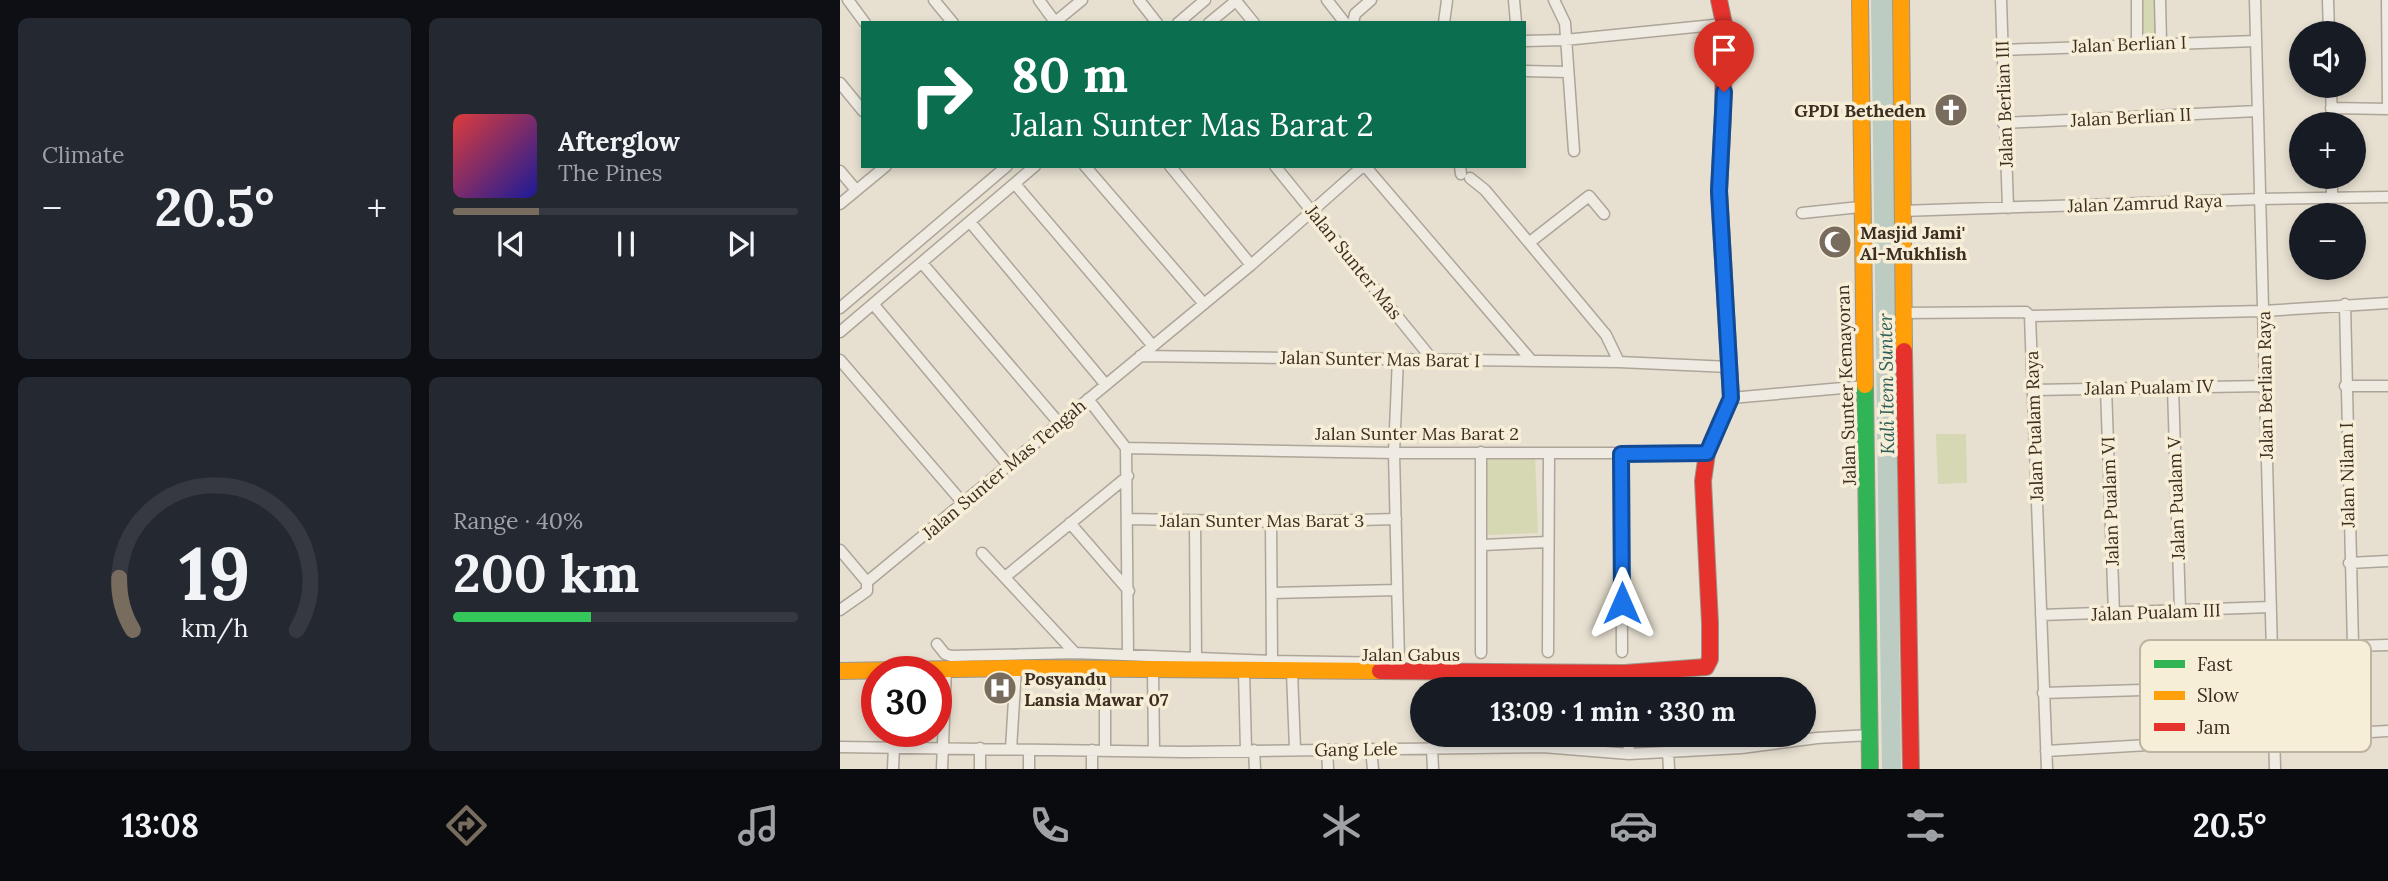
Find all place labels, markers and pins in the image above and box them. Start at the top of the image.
pin [1694,20,1754,92]
church icon: GPDI Betheden [1932,91,1970,129]
place label: GPDI Betheden [1794,99,1927,122]
place label: Masjid Jami' Al-Mukhlish [1860,221,1967,265]
mosque icon: Masjid Jami' Al-Mukhlish [1816,223,1854,261]
place label: Posyandu Lansia Mawar 07 [1024,667,1169,711]
hospital icon: Posyandu Lansia Mawar 07 [981,669,1019,707]

